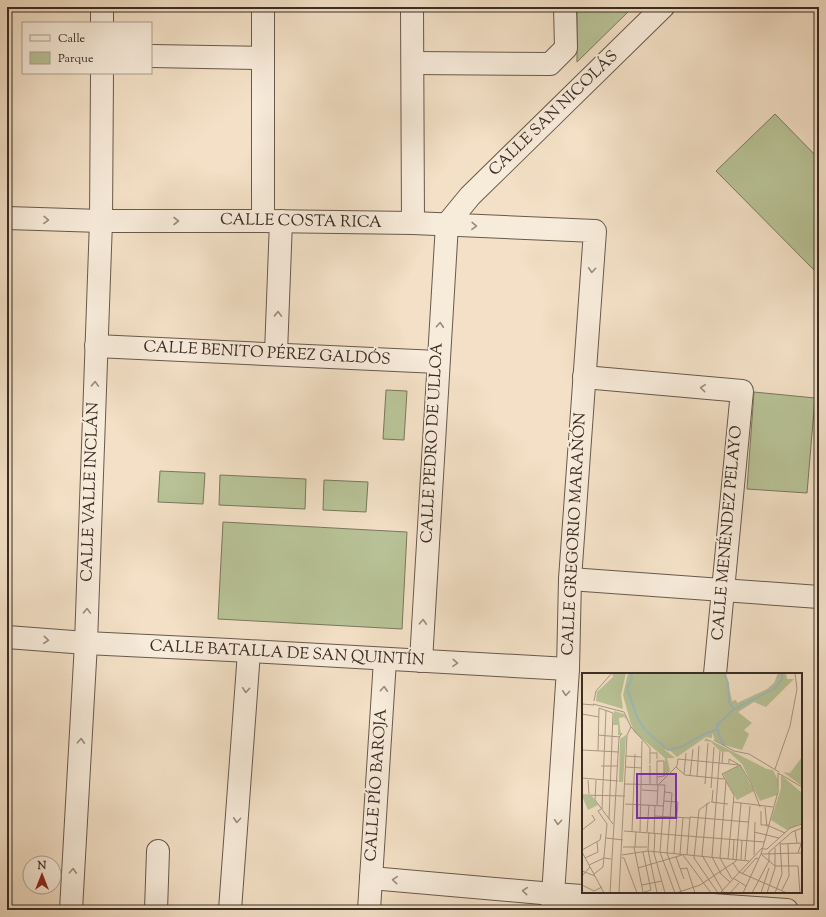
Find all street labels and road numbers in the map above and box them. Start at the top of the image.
street label: CALLE SAN NICOLÁS [484,46,624,182]
street label: CALLE COSTA RICA [220,209,382,235]
street label: CALLE BENITO PÉREZ GALDÓS [143,335,391,372]
street label: CALLE PEDRO DE ULLOA [416,342,450,544]
street label: CALLE VALLE INCLÁN [76,401,106,582]
street label: CALLE GREGORIO MARAÑÓN [556,412,593,656]
street label: CALLE MENÉNDEZ PELAYO [707,425,749,641]
street label: CALLE BATALLA DE SAN QUINTÍN [149,635,425,673]
street label: CALLE PÍO BAROJA [360,708,394,862]

